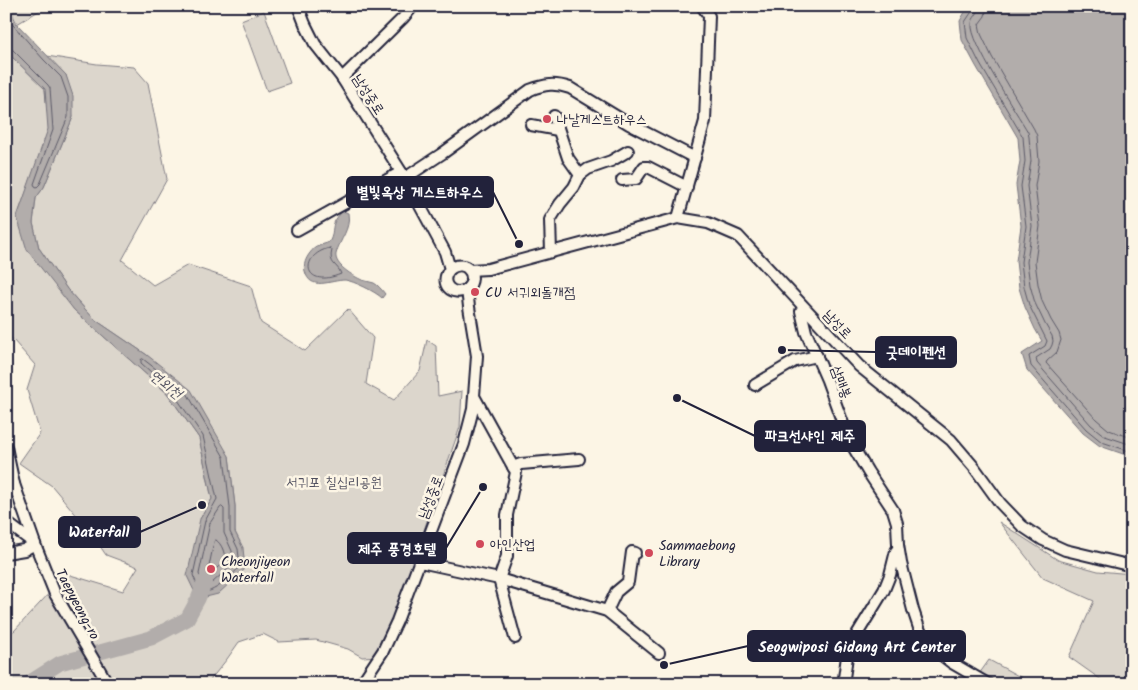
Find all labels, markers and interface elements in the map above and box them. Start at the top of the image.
street label: 남성중로 [347,70,390,119]
place label: 나날게스트하우스 [557,109,647,131]
marker: 나날게스트하우스 [541,113,553,125]
callout: 별빛옥상 게스트하우스 [347,177,493,207]
text: 별빛옥상 게스트하우스 [357,181,483,205]
place label: CU 서귀외돌개점 [485,282,575,304]
marker: CU 서귀외돌개점 [469,286,481,298]
street label: 남성로 [818,305,857,345]
callout: 굿데이펜션 [876,337,956,367]
text: 굿데이펜션 [886,341,946,365]
street label: 삼매봉 [825,363,857,402]
water label: 연외천 [144,364,189,407]
callout: 파크선샤인 제주 [755,421,865,451]
text: 파크선샤인 제주 [765,425,855,449]
park label: 서귀포 칠십리공원 [286,472,382,494]
street label: 남성중로 [413,472,449,522]
callout: Waterfall [59,517,140,547]
text: Waterfall [68,521,130,545]
callout: 제주 풍경호텔 [348,533,446,563]
place label: 아인산업 [490,534,535,556]
place label: Sammaebong Library [659,535,736,573]
text: 제주 풍경호텔 [358,538,436,562]
marker: 아인산업 [474,538,486,550]
marker: Sammaebong Library [643,547,655,559]
place label: Cheonjiyeon Waterfall [221,551,291,589]
marker: Cheonjiyeon Waterfall [205,563,217,575]
street label: Taepyeong-ro [49,565,105,644]
callout: Seogwiposi Gidang Art Center [748,631,965,661]
text: Seogwiposi Gidang Art Center [758,636,956,660]

